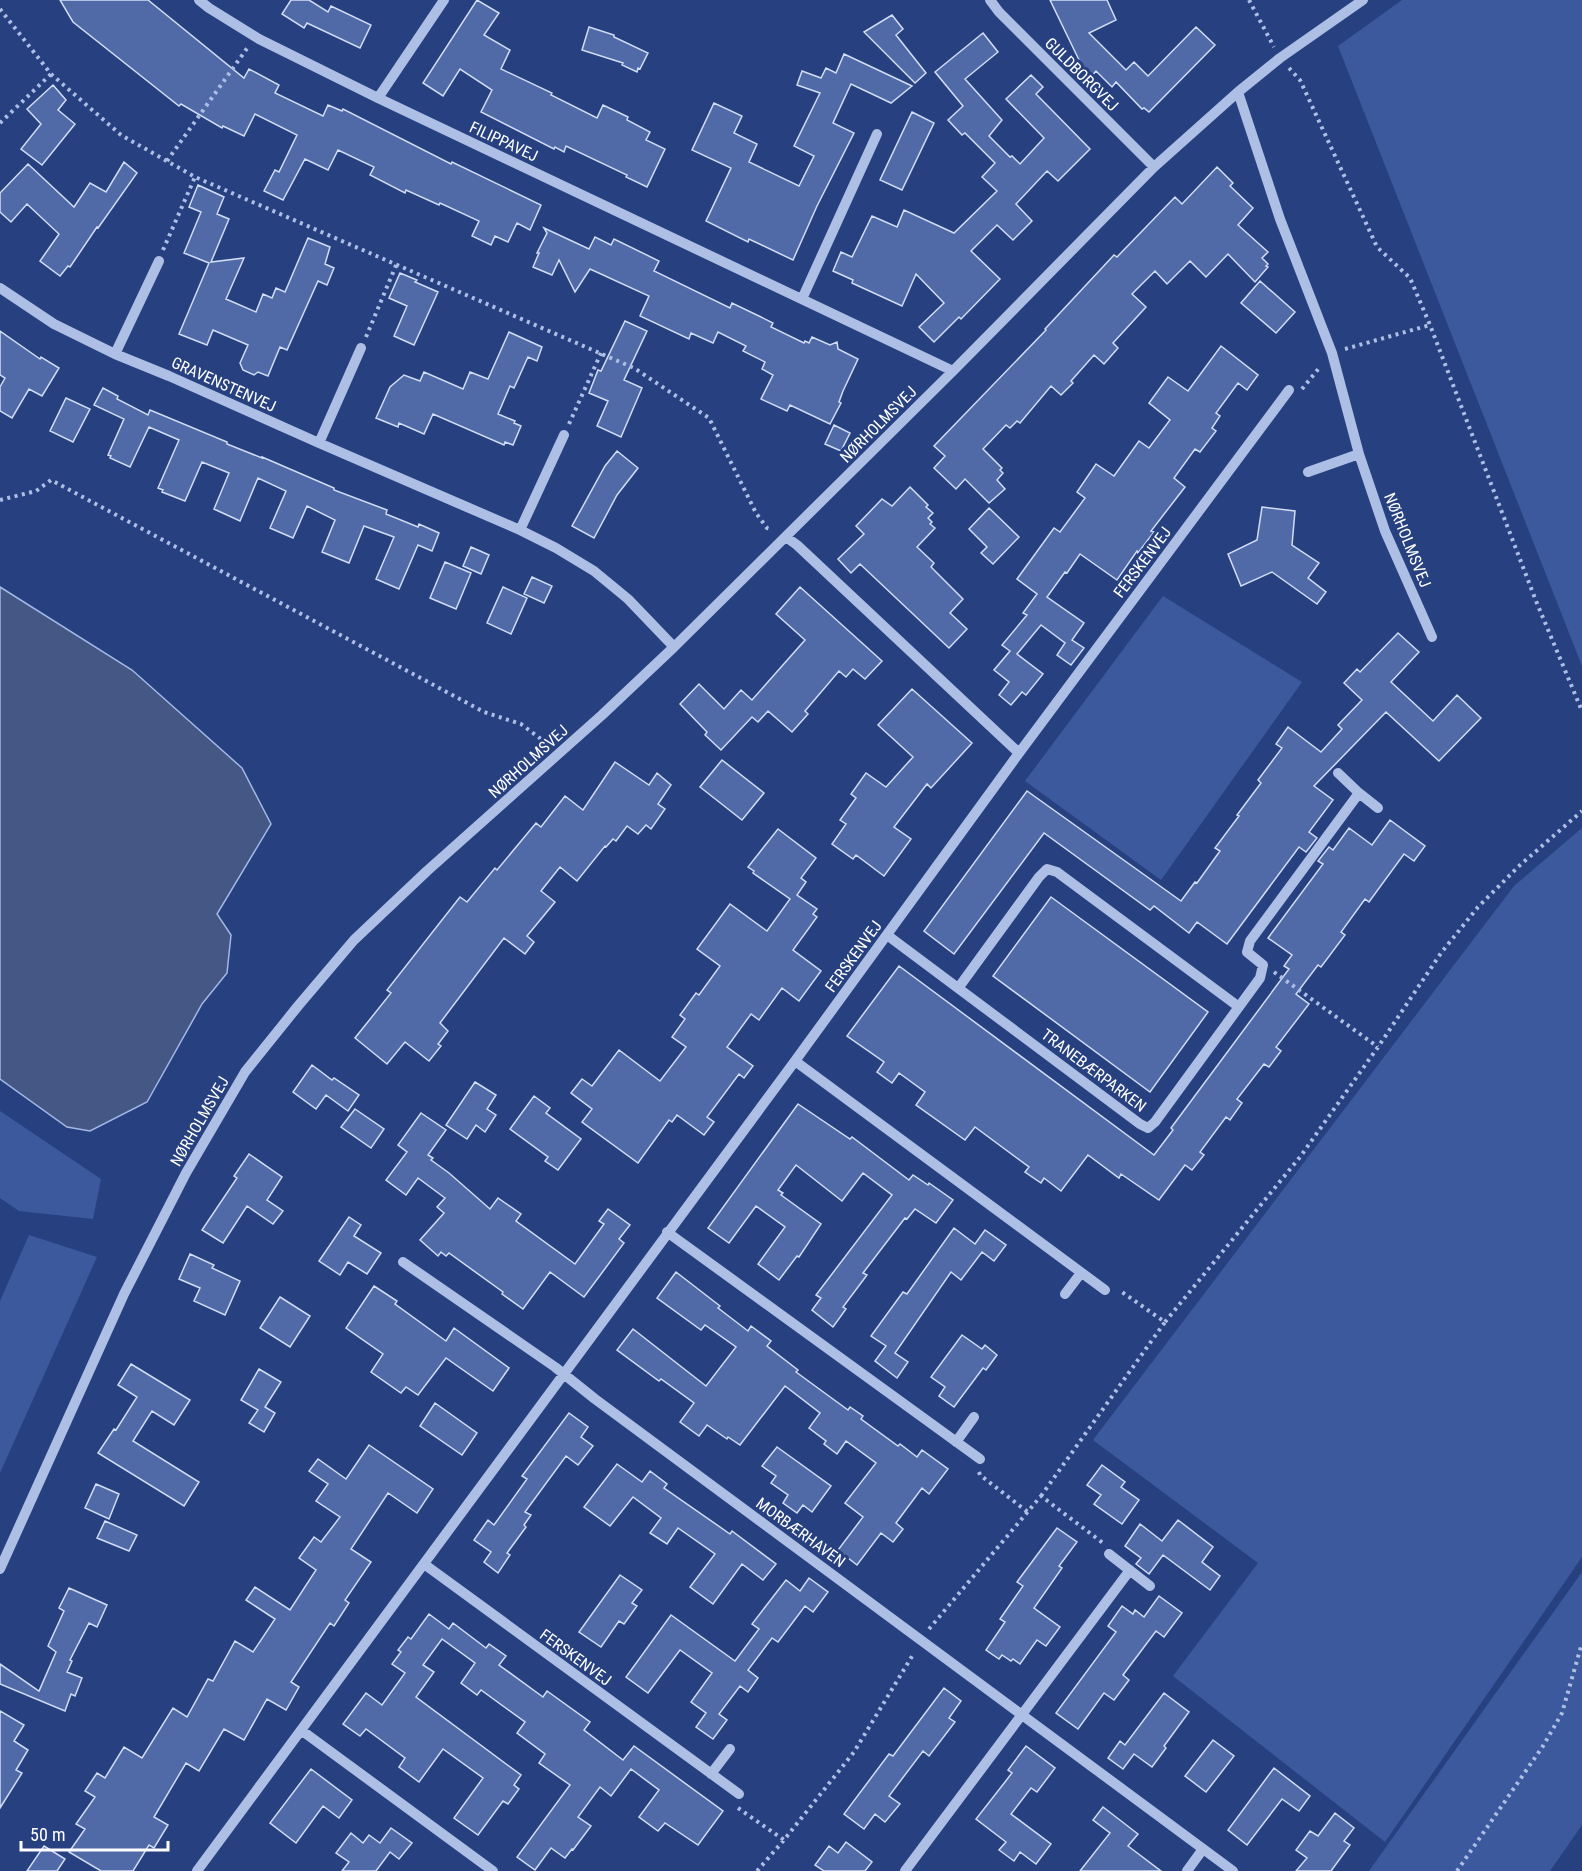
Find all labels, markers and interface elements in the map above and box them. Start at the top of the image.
street label: GULDBORGVEJ [1041,34,1122,115]
street label: FILIPPAVEJ [467,117,541,166]
street label: GRAVENSTENVEJ [169,353,279,416]
street label: NØRHOLMSVEJ [836,382,921,467]
street label: NØRHOLMSVEJ [1380,490,1435,590]
street label: FERSKENVEJ [1110,523,1175,601]
street label: NØRHOLMSVEJ [485,721,572,802]
street label: FERSKENVEJ [821,917,886,996]
street label: TRANEBÆRPARKEN [1038,1025,1150,1116]
street label: NØRHOLMSVEJ [166,1073,233,1169]
street label: MORBÆRHAVEN [752,1494,849,1571]
street label: FERSKENVEJ [536,1625,615,1690]
scale bar [21,1814,168,1852]
text: 50 m [30,1824,65,1845]

